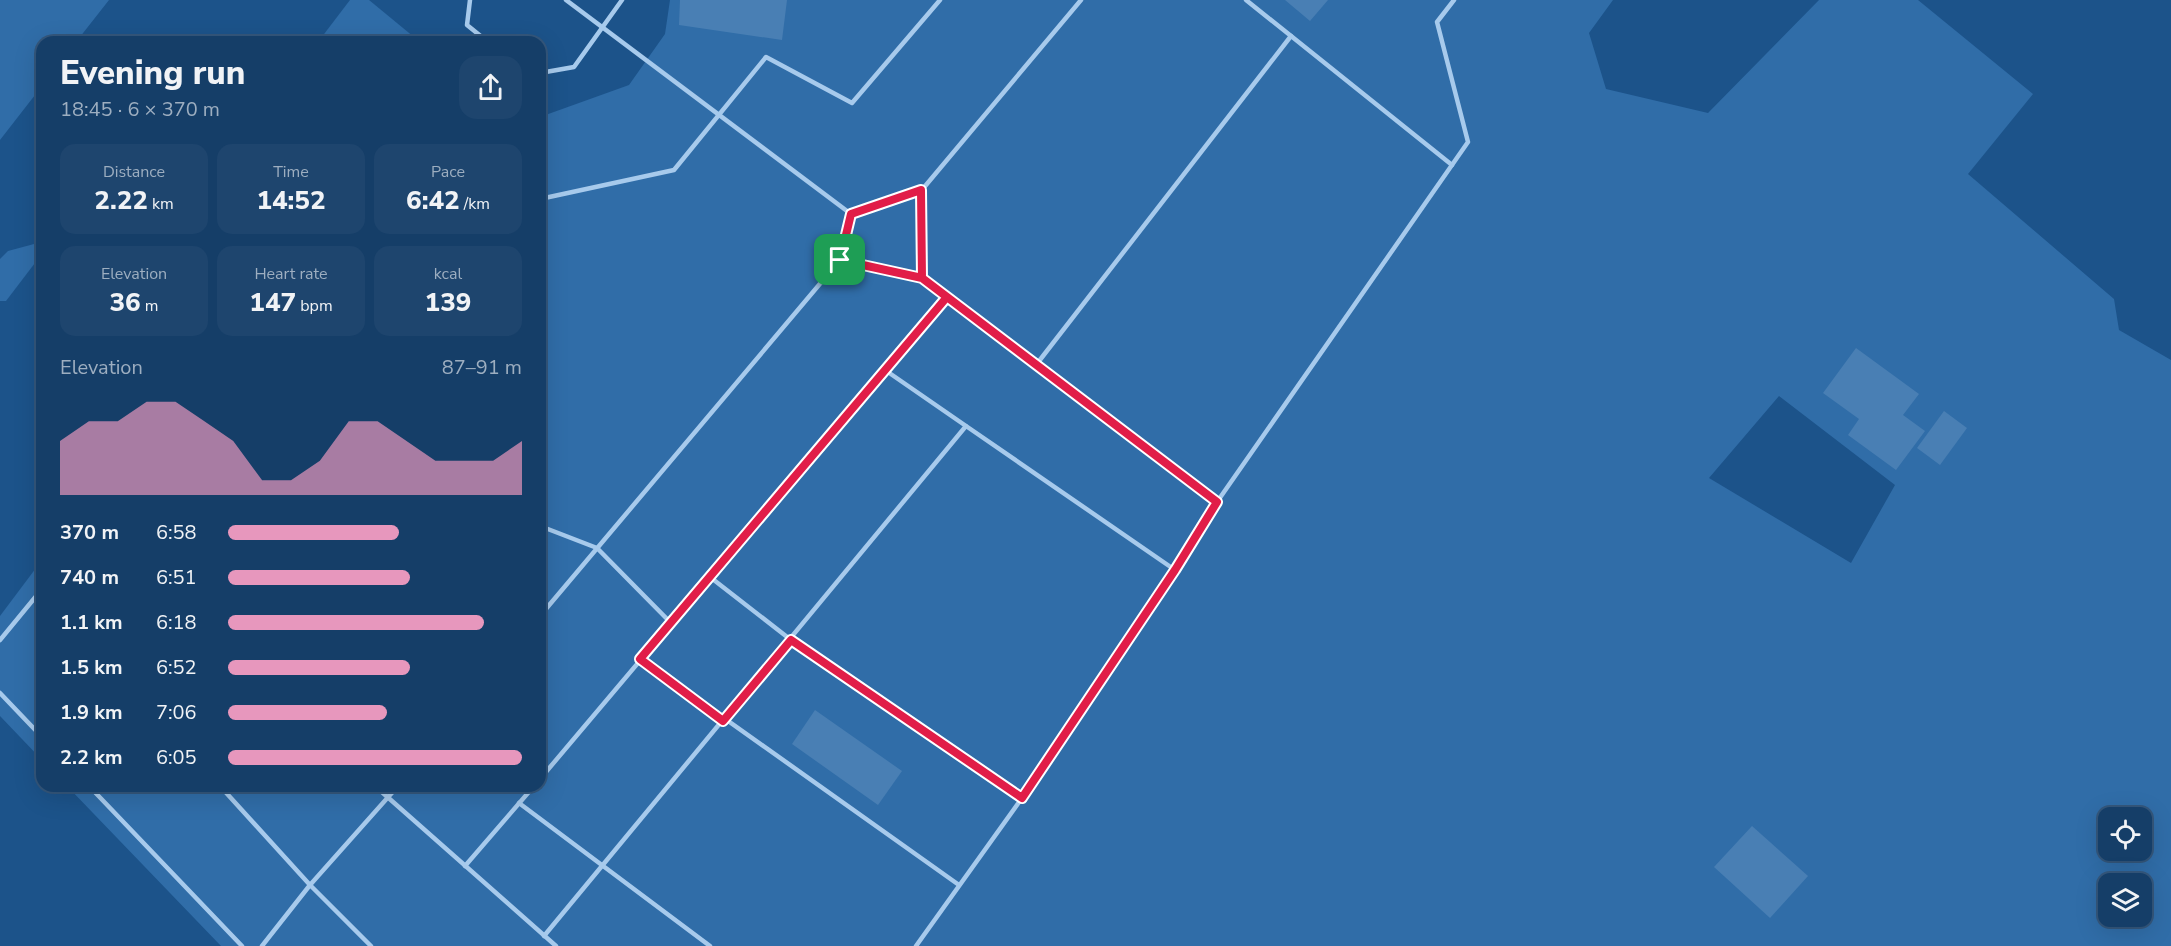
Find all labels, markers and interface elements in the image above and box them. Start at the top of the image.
text: Evening run [60,51,245,96]
button: share [459,56,522,119]
text: 18:45 · 6 × 370 m [60,96,220,123]
text: Distance [103,161,165,183]
text: Time [273,161,309,183]
text: Pace [431,161,465,183]
text: 2.22 [94,183,148,218]
text: 14:52 [256,183,326,218]
text: 6:42 [406,183,460,218]
text: km [148,193,174,215]
text: /km [460,193,490,215]
pin [814,234,865,285]
icon: arrive [823,243,856,276]
text: Elevation [101,263,167,285]
text: Heart rate [254,263,328,285]
text: kcal [434,263,462,285]
text: 36 [109,285,141,320]
text: 147 [249,285,296,320]
text: 139 [425,285,471,320]
text: m [141,295,159,317]
text: bpm [296,295,333,317]
text: Elevation [60,354,143,381]
text: 87–91 m [442,354,522,381]
text: 370 m [60,519,119,546]
text: 6:58 [156,519,197,546]
text: 740 m [60,564,119,591]
text: 6:51 [156,564,197,591]
text: 1.1 km [60,609,123,636]
text: 6:18 [156,609,197,636]
text: 1.5 km [60,654,123,681]
text: 6:52 [156,654,197,681]
text: 1.9 km [60,699,123,726]
text: 7:06 [156,699,197,726]
text: 2.2 km [60,744,123,771]
text: 6:05 [156,744,197,771]
map controls [2098,807,2152,927]
button: locate [2098,807,2152,861]
button: layers [2098,873,2152,927]

